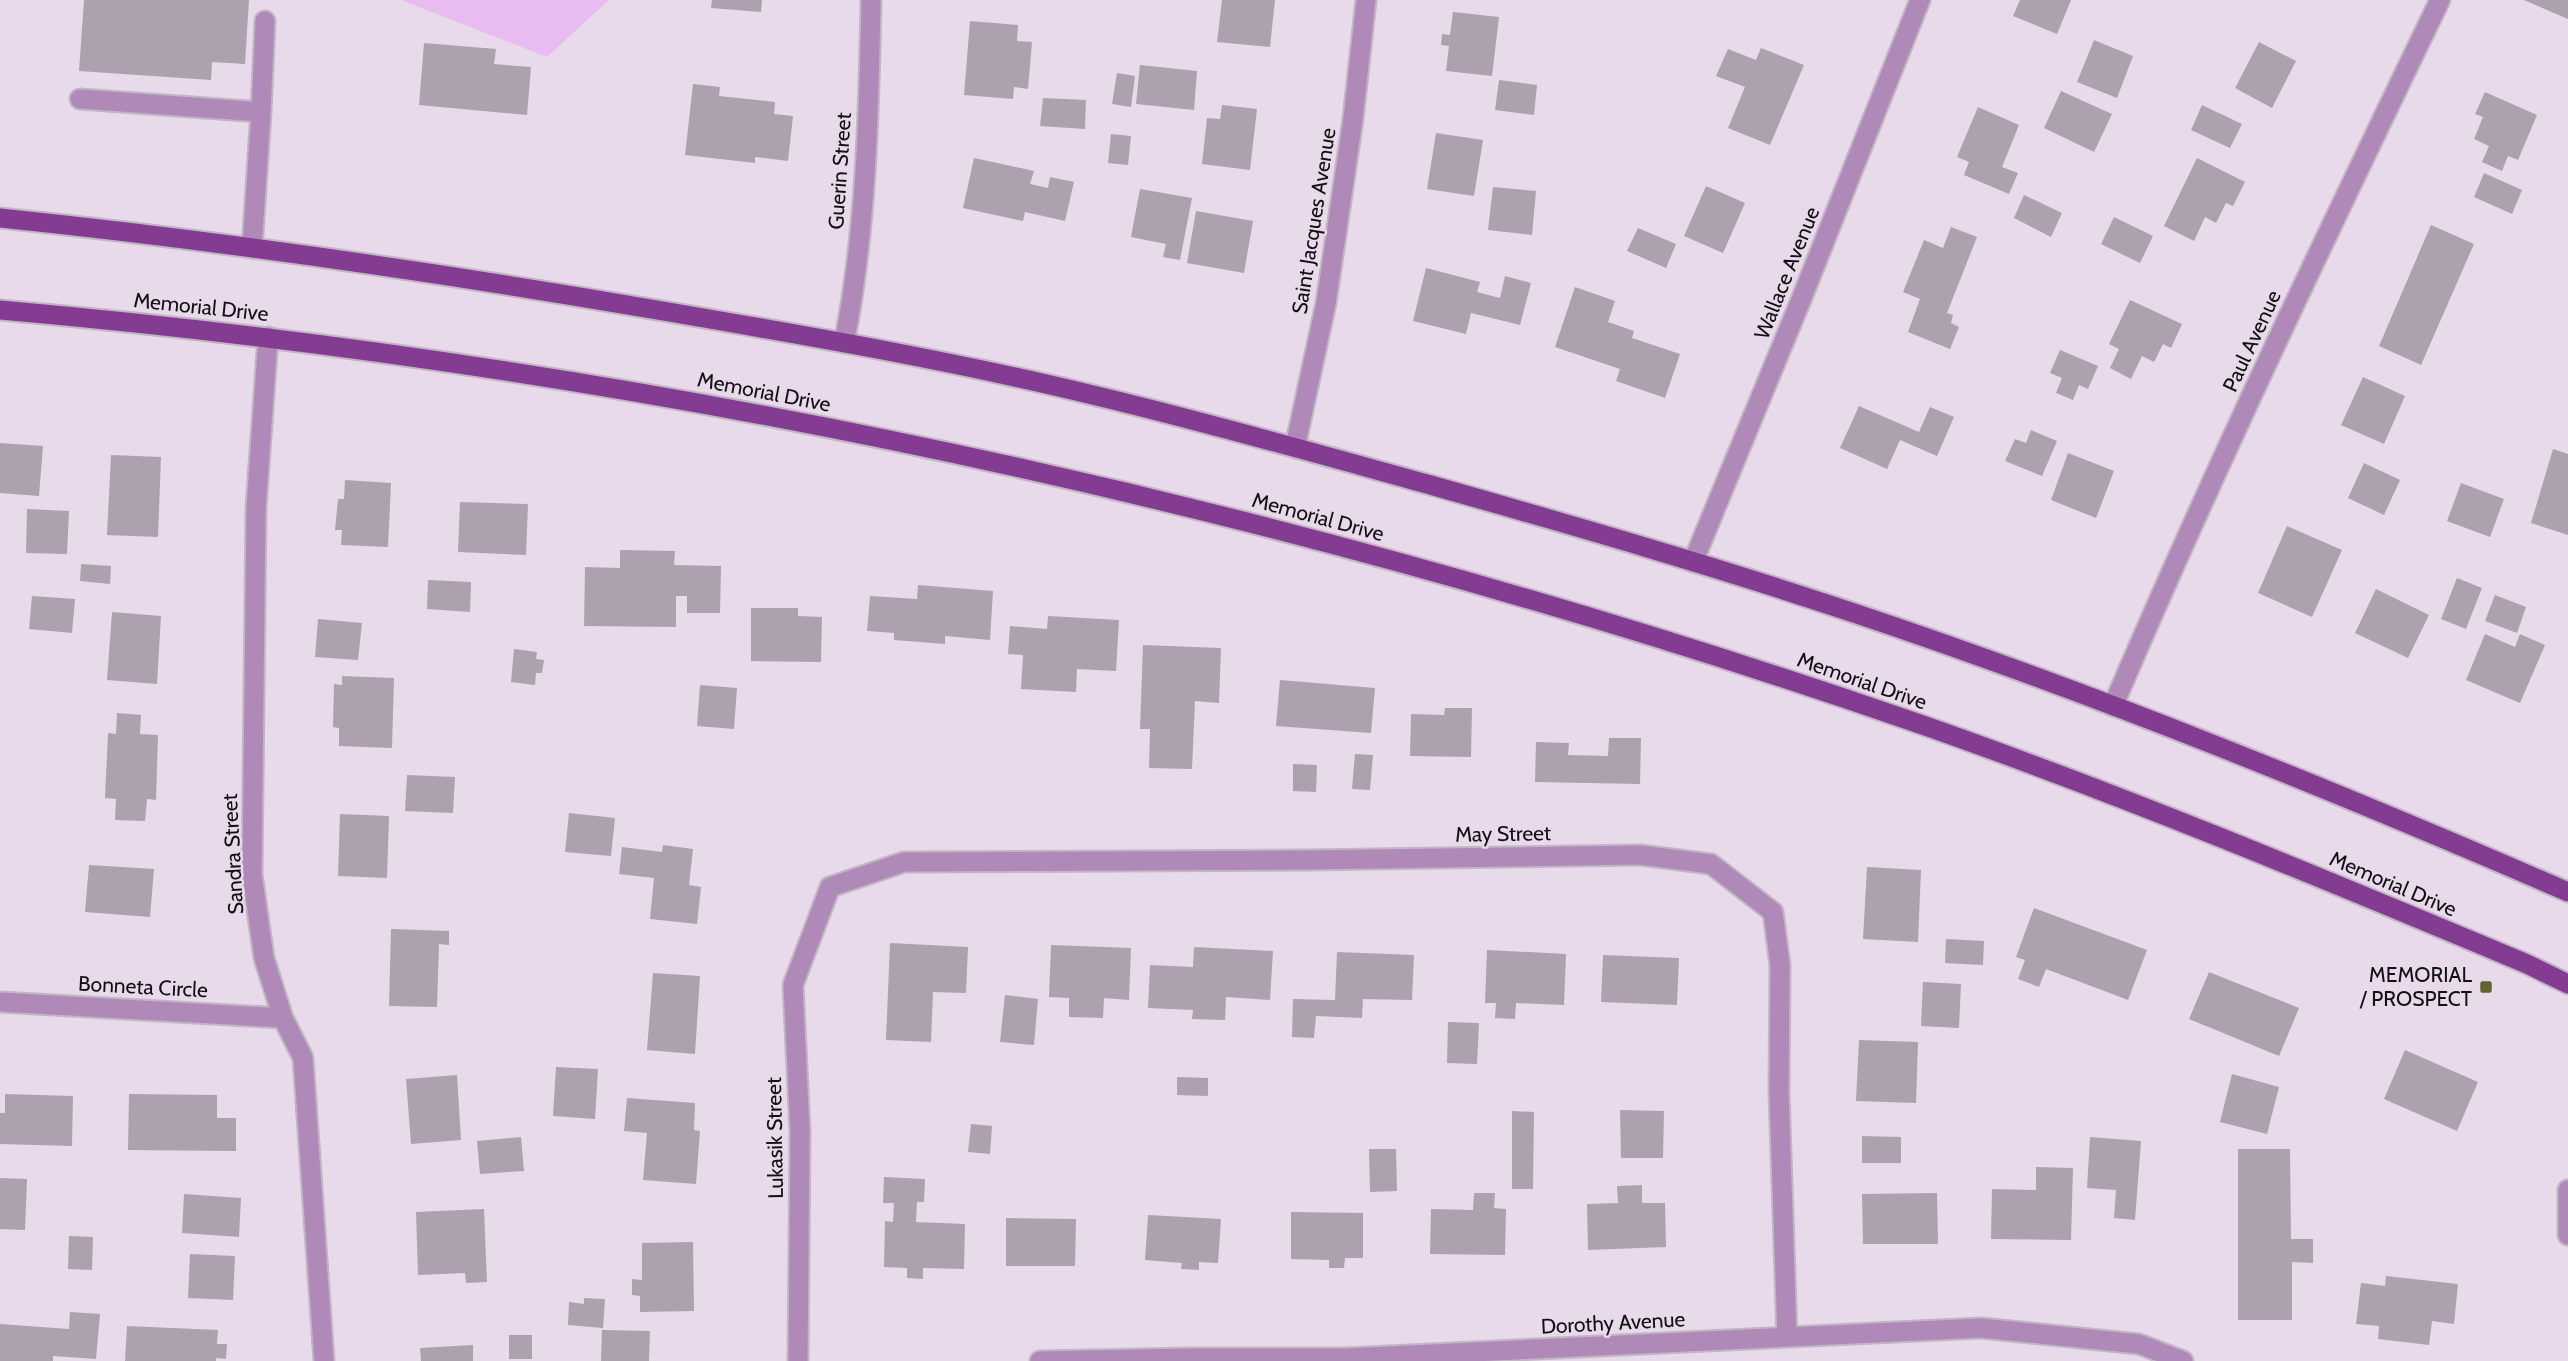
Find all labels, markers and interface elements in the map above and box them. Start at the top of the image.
street label: Guerin Street [823,112,856,230]
street label: Saint Jacques Avenue [1286,126,1341,316]
street label: Wallace Avenue [1749,203,1825,343]
street label: Paul Avenue [2217,286,2286,396]
street label: Memorial Drive [132,287,270,326]
street label: Memorial Drive [695,366,833,417]
street label: Memorial Drive [1249,487,1387,546]
street label: Memorial Drive [1794,647,1931,714]
street label: Sandra Street [217,793,248,915]
street label: May Street [1455,820,1551,847]
street label: Memorial Drive [2326,846,2461,922]
place label: MEMORIAL / PROSPECT [2359,962,2472,1011]
street label: Bonneta Circle [78,971,209,1002]
marker: MEMORIAL / PROSPECT [2478,979,2494,995]
street label: Lukasik Street [761,1077,788,1199]
street label: Dorothy Avenue [1540,1306,1686,1339]

